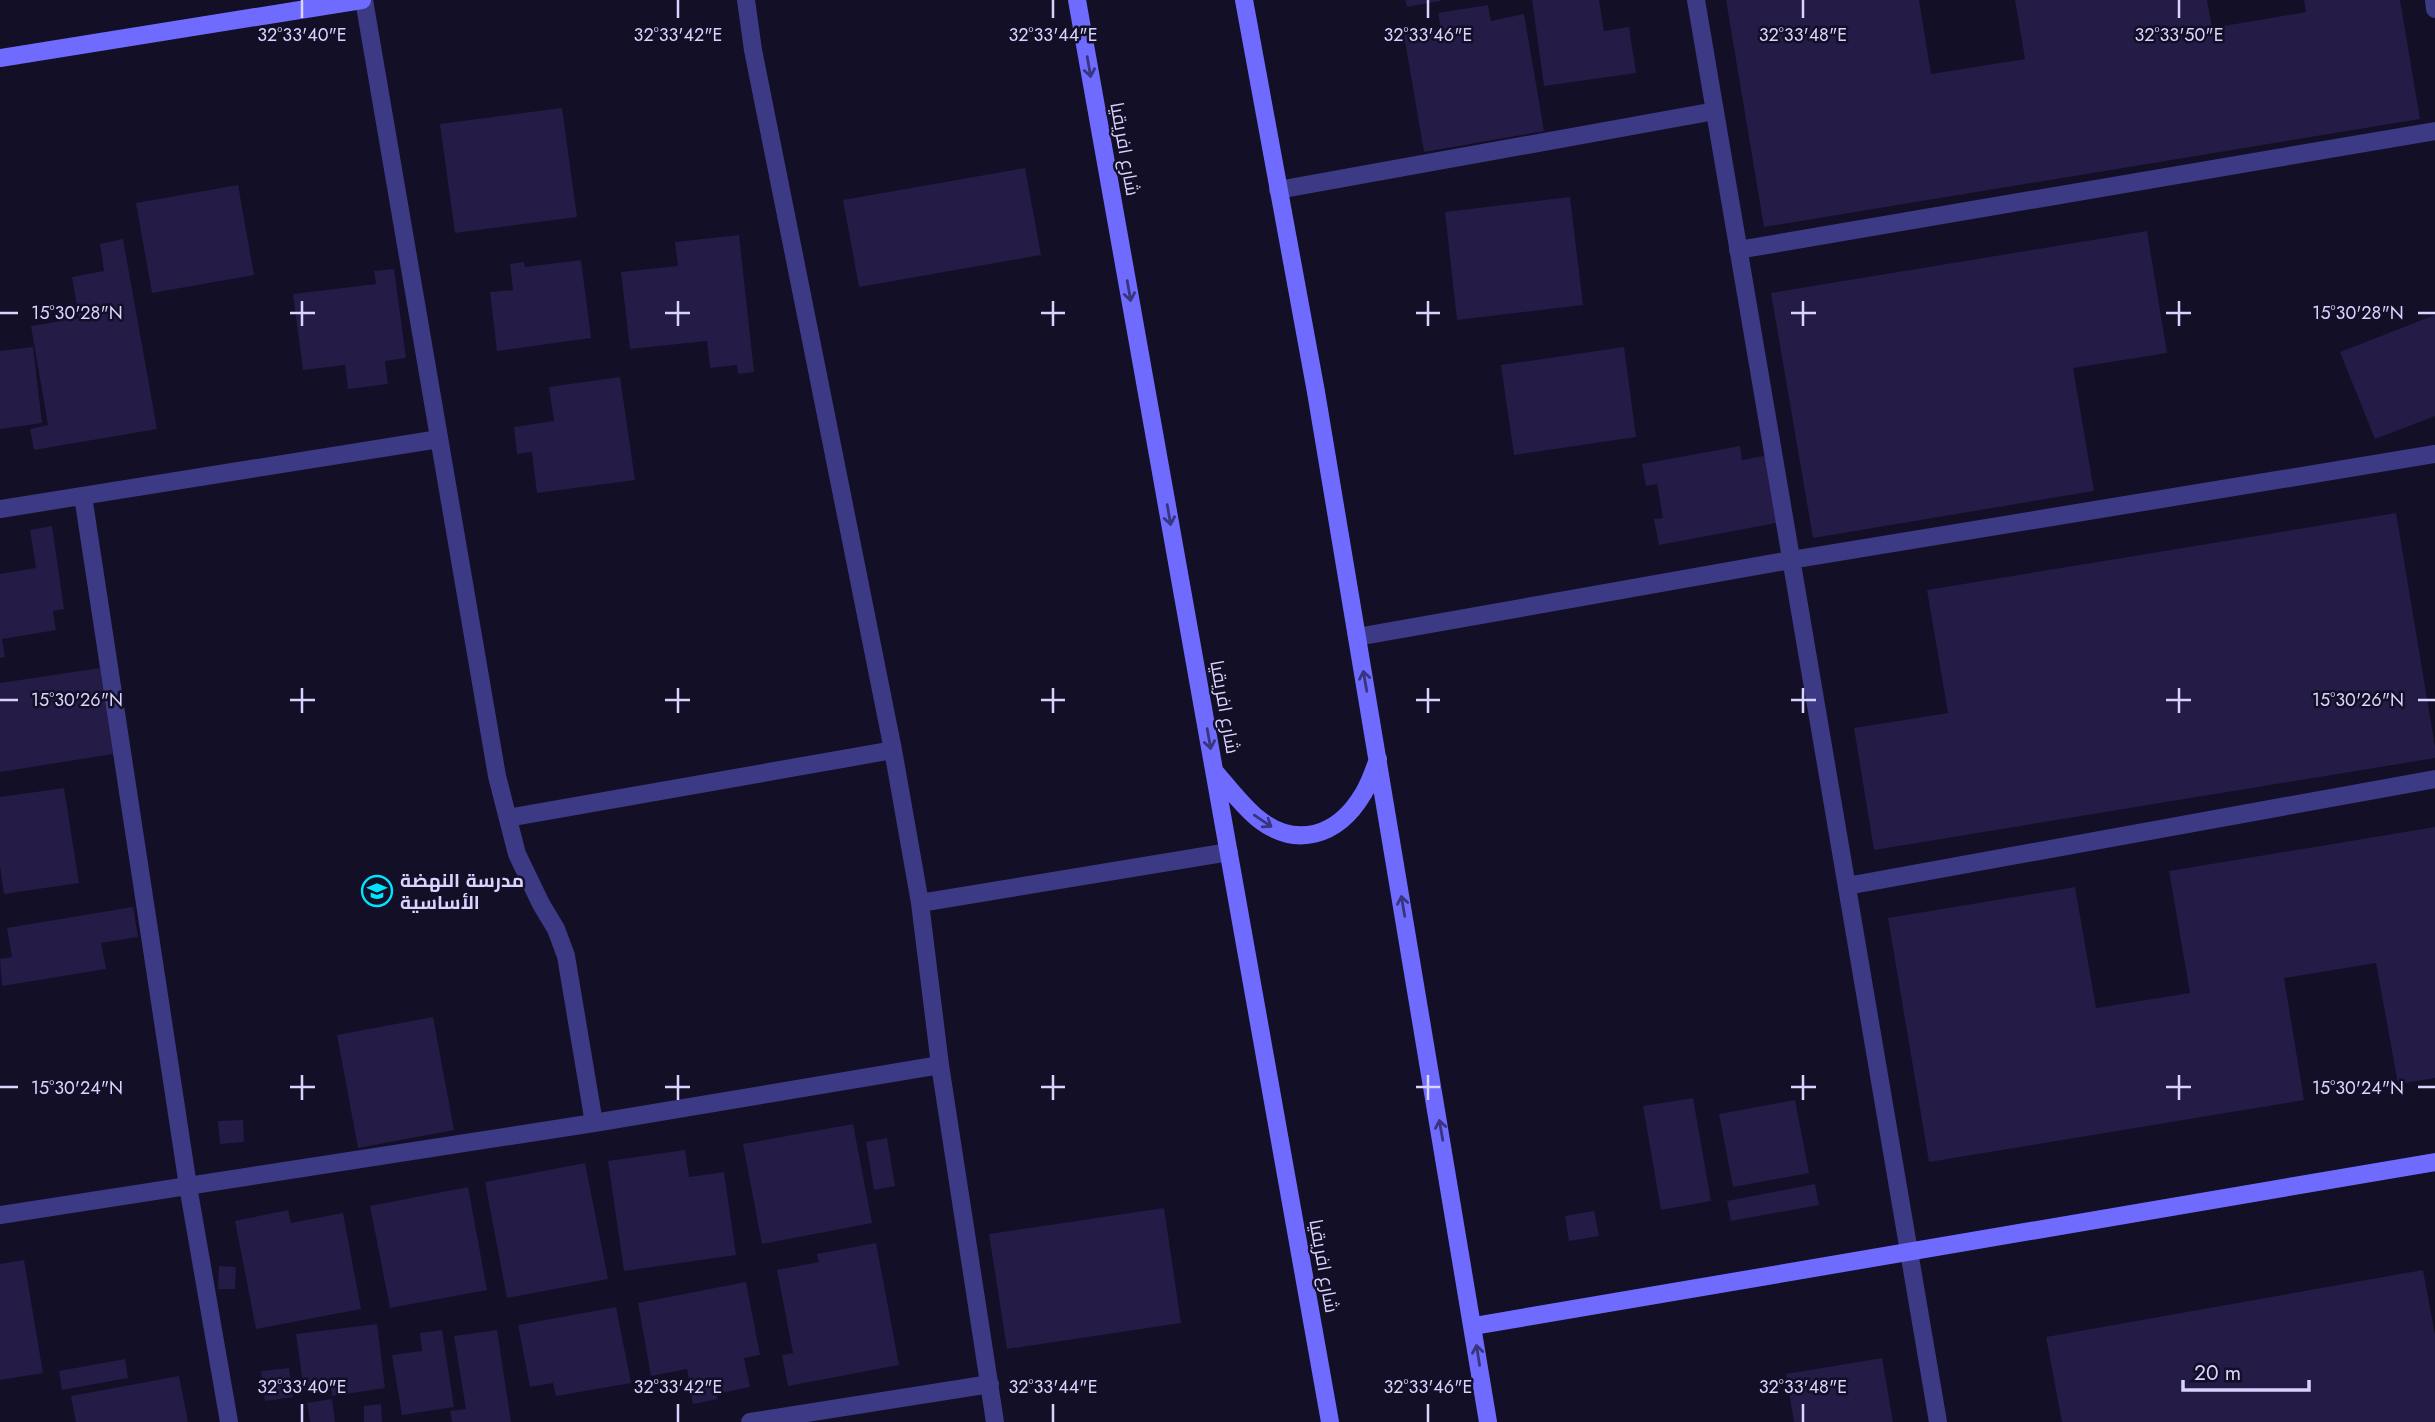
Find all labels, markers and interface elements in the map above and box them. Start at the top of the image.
text: 32°33'40"E [257,22,347,48]
text: 32°33'42"E [634,22,722,48]
text: 32°33'44"E [1008,22,1098,48]
text: 32°33'46"E [1384,22,1473,48]
text: 32°33'48"E [1759,22,1847,48]
text: 32°33'50"E [2134,22,2224,48]
one-way arrow [1083,55,1097,78]
street label: شارع افريقيا [1103,100,1147,198]
one-way arrow [1123,279,1137,302]
text: 15°30'28"N [31,300,123,326]
text: 15°30'28"N [2312,300,2404,326]
one-way arrow [1163,503,1177,526]
street label: شارع افريقيا [1203,658,1247,756]
one-way arrow [1358,671,1371,693]
text: 15°30'26"N [31,687,123,713]
text: 15°30'26"N [2312,687,2404,713]
one-way arrow [1203,727,1217,750]
one-way arrow [1253,814,1272,828]
place label: مدرسة النهضة الأساسية [400,867,524,916]
school or university icon: مدرسة النهضة الأساسية [360,874,394,908]
one-way arrow [1396,895,1409,918]
text: 15°30'24"N [31,1075,123,1101]
text: 15°30'24"N [2312,1075,2404,1101]
one-way arrow [1434,1119,1447,1142]
street label: شارع افريقيا [1302,1217,1346,1315]
one-way arrow [1471,1344,1484,1366]
scale bar [2183,1348,2309,1392]
text: 20 m [2194,1358,2241,1388]
text: 32°33'40"E [257,1374,347,1400]
text: 32°33'42"E [634,1374,722,1400]
text: 32°33'44"E [1008,1374,1098,1400]
text: 32°33'46"E [1384,1374,1473,1400]
text: 32°33'48"E [1759,1374,1847,1400]

